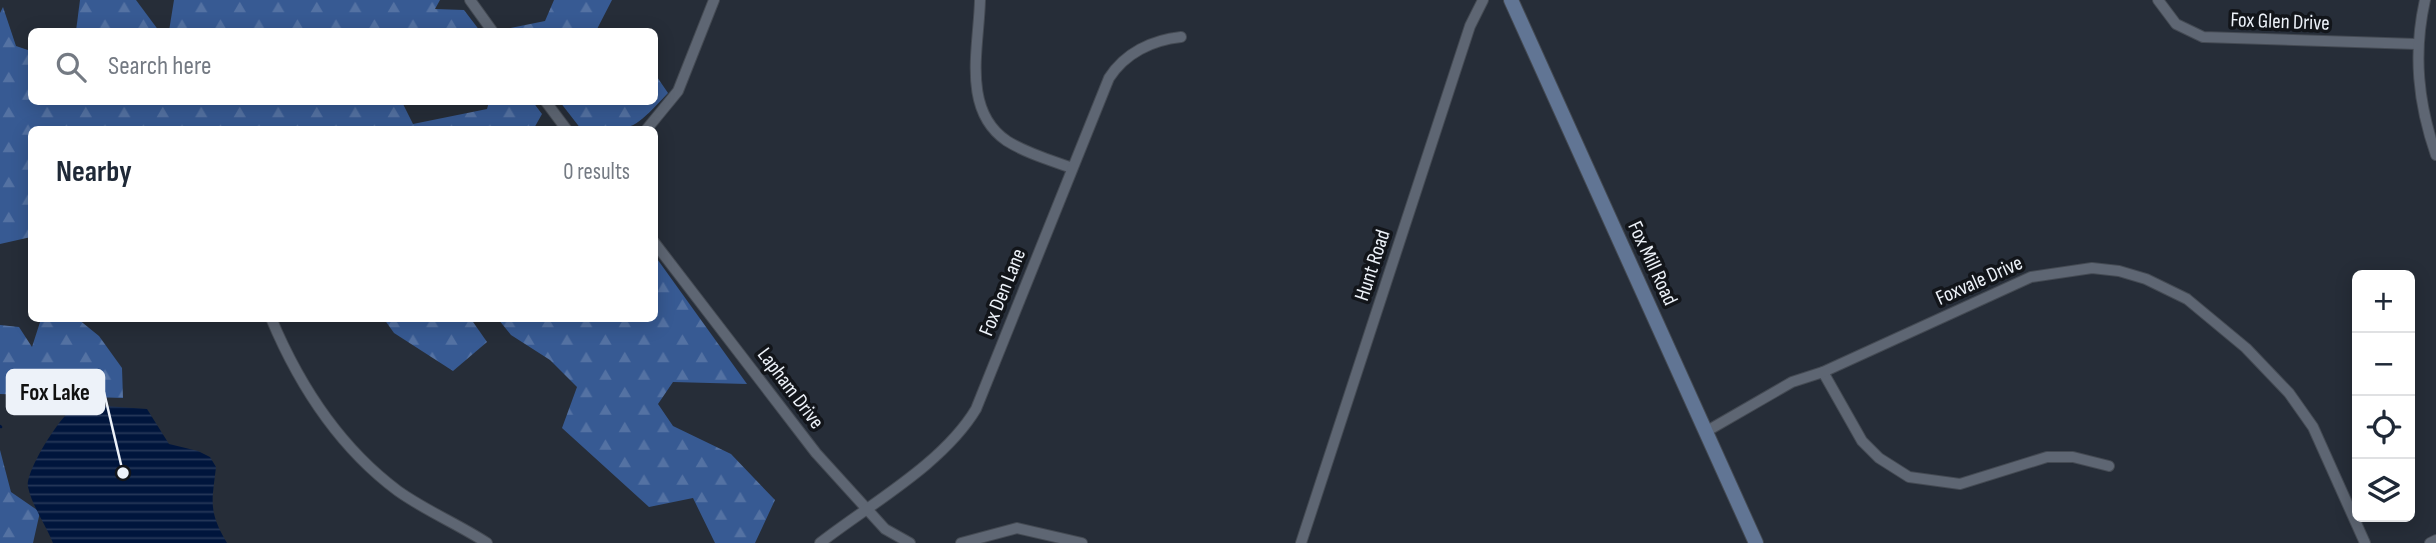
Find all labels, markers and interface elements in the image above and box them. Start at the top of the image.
street label: Fox Glen Drive [2230,7,2330,36]
search box [28,28,658,105]
icon: search [52,48,90,86]
text: Search here [108,51,211,82]
text: Nearby [56,154,132,190]
text: 0 results [563,158,630,186]
street label: Fox Mill Road [1622,217,1683,309]
street label: Hunt Road [1349,226,1396,304]
street label: Fox Den Lane [974,245,1031,339]
street label: Foxvale Drive [1932,250,2027,311]
map controls [2352,270,2415,522]
button: + [2352,270,2415,333]
button: − [2352,333,2415,396]
street label: Lapham Drive [752,343,829,434]
callout: Fox Lake [7,370,104,414]
text: Fox Lake [20,379,90,407]
button: locate [2352,396,2415,459]
button: layers [2352,459,2415,522]

